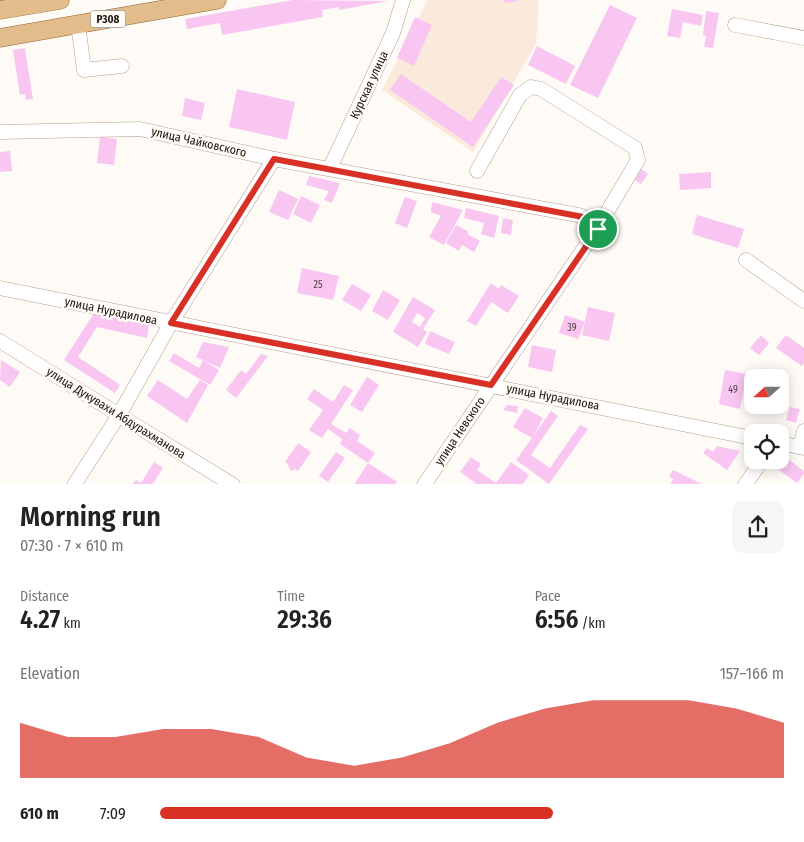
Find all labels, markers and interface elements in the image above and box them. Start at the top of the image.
road number: P308 [90,10,126,28]
street label: Курская улица [347,49,391,121]
street label: улица Чайковского [150,124,248,160]
pin [577,208,619,250]
icon: arrive [584,215,612,243]
house number: 25 [314,279,323,291]
street label: улица Нурадилова [63,294,159,328]
house number: 39 [567,322,577,334]
street label: улица Дукувахи Абдурахманова [44,364,188,462]
north arrow [744,369,789,414]
map controls [744,369,789,469]
street label: улица Нурадилова [505,381,601,413]
house number: 49 [728,384,738,396]
street label: улица Невского [432,394,488,468]
button: locate [744,424,789,469]
text: Morning run [20,500,161,533]
button: share [732,501,784,553]
text: 07:30 · 7 × 610 m [20,536,124,555]
text: Distance [20,588,69,605]
text: Time [277,588,305,605]
text: Pace [535,588,561,605]
text: 4.27 [20,605,60,635]
text: 29:36 [277,605,332,635]
text: 6:56 [535,605,578,635]
text: km [60,615,81,632]
text: /km [578,615,606,632]
text: Elevation [20,664,80,683]
text: 157–166 m [720,664,784,683]
text: 610 m [20,804,59,823]
text: 7:09 [100,804,126,823]

